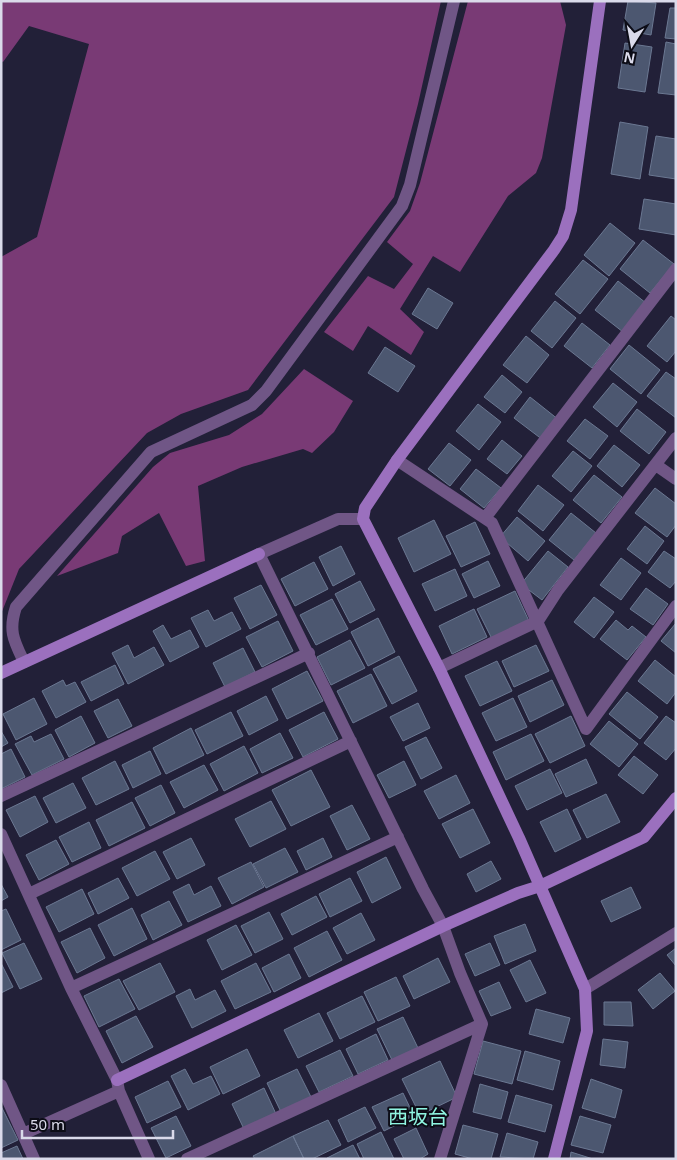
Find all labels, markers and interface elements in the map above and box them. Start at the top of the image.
north arrow [607,20,657,70]
text: N [622,48,637,69]
district label: 西坂台 [388,1103,448,1130]
scale bar [22,1108,174,1140]
text: 50 m [30,1114,65,1134]

